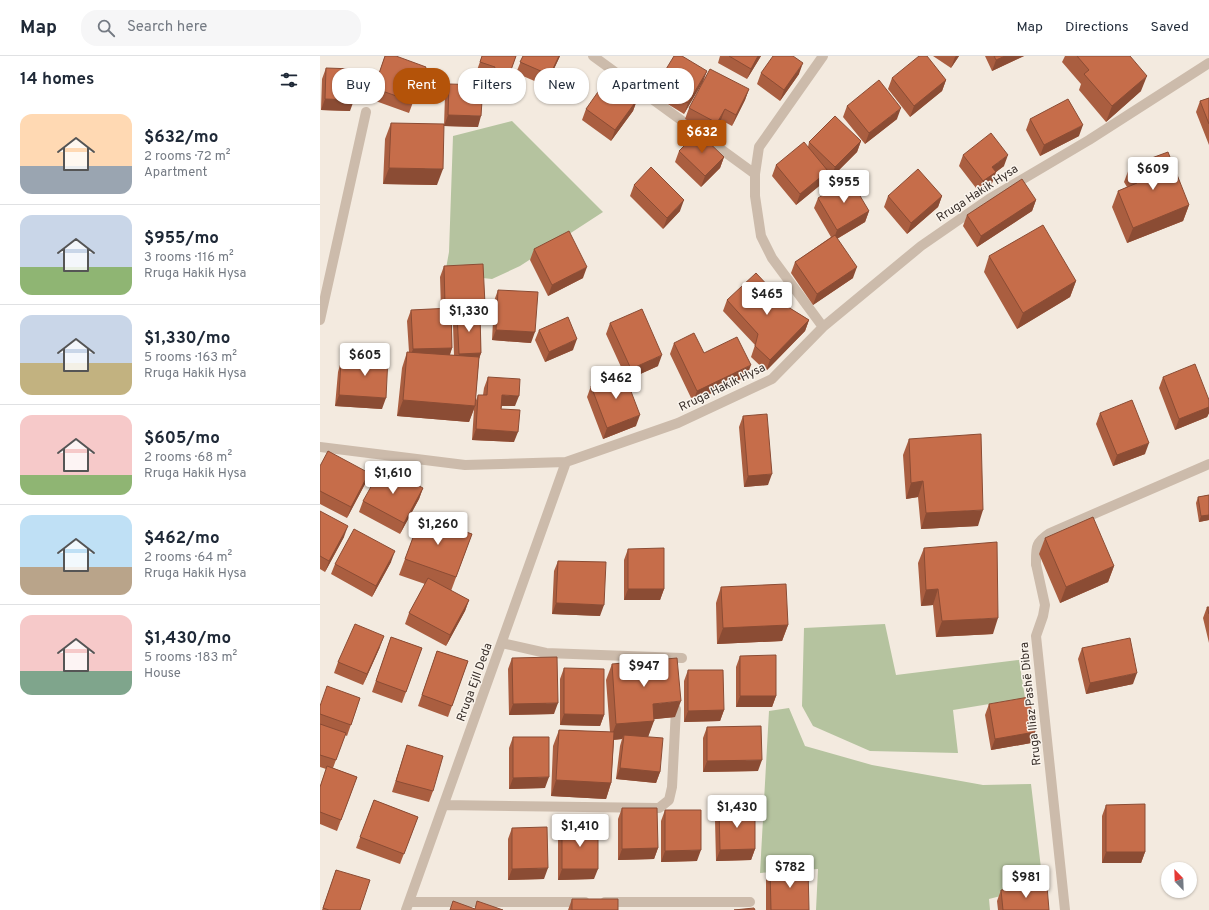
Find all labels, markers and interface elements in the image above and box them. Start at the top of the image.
search box [81,10,361,46]
text: Map [20,16,57,40]
icon: search [95,17,117,39]
text: Search here [127,18,207,37]
text: Map [1017,19,1043,36]
text: Directions [1065,19,1129,36]
text: Saved [1151,19,1189,36]
chip: Buy [332,68,385,104]
chip: Rent [393,68,450,104]
chip: Filters [458,68,526,104]
chip: New [534,68,589,104]
chip: Apartment [597,68,694,104]
text: 14 homes [20,69,94,91]
icon: filters [278,69,300,91]
pin: $632 [678,120,726,154]
text: $632 [686,125,718,141]
text: $632/mo [144,127,218,149]
icon: home [52,130,100,178]
text: 2 rooms · 72 m² [144,149,230,165]
pin: $609 [1129,157,1177,191]
street label: Rruga Hakik Hysa [934,161,1022,226]
text: $609 [1137,162,1169,178]
text: Apartment [144,165,207,181]
pin: $955 [820,170,868,204]
text: $955 [828,175,860,191]
text: $955/mo [144,228,219,250]
icon: home [52,231,100,279]
text: 3 rooms · 116 m² [144,250,234,266]
text: Rruga Hakik Hysa [144,266,246,282]
pin: $465 [743,282,791,316]
text: $465 [751,287,783,303]
pin: $1,330 [436,299,502,333]
text: $1,330 [449,304,489,320]
text: $1,330/mo [144,328,230,350]
icon: home [52,331,100,379]
pin: $605 [341,343,389,377]
text: $605 [349,348,381,364]
text: 5 rooms · 163 m² [144,350,237,366]
street label: Rruga Hakik Hysa [676,360,768,416]
text: Rruga Hakik Hysa [144,366,246,382]
pin: $462 [592,366,640,400]
text: $462 [600,371,632,387]
text: $605/mo [144,428,220,450]
icon: home [52,431,100,479]
text: 2 rooms · 68 m² [144,450,232,466]
pin: $1,610 [360,461,426,495]
text: Rruga Hakik Hysa [144,466,246,482]
text: $1,610 [374,466,412,482]
pin: $1,260 [405,512,471,546]
text: $1,260 [418,517,458,533]
text: $462/mo [144,528,220,550]
icon: home [52,531,100,579]
text: 2 rooms · 64 m² [144,550,232,566]
text: Rruga Hakik Hysa [144,566,246,582]
text: $1,430/mo [144,628,231,650]
icon: home [52,631,100,679]
street label: Rruga Ejll Deda [453,641,497,724]
street label: Rruga Iliaz Pashë Dibra [1017,641,1045,766]
text: 5 rooms · 183 m² [144,650,237,666]
pin: $947 [620,654,668,688]
text: $947 [628,659,660,675]
text: House [144,666,181,682]
pin: $1,430 [704,795,770,829]
text: $1,430 [717,800,757,816]
pin: $1,410 [547,814,613,848]
text: $1,410 [561,819,599,835]
pin: $782 [766,855,814,889]
text: $782 [775,860,805,876]
north arrow [1161,862,1197,898]
map controls [1161,862,1197,898]
pin: $981 [1002,865,1050,899]
text: $981 [1011,870,1041,886]

